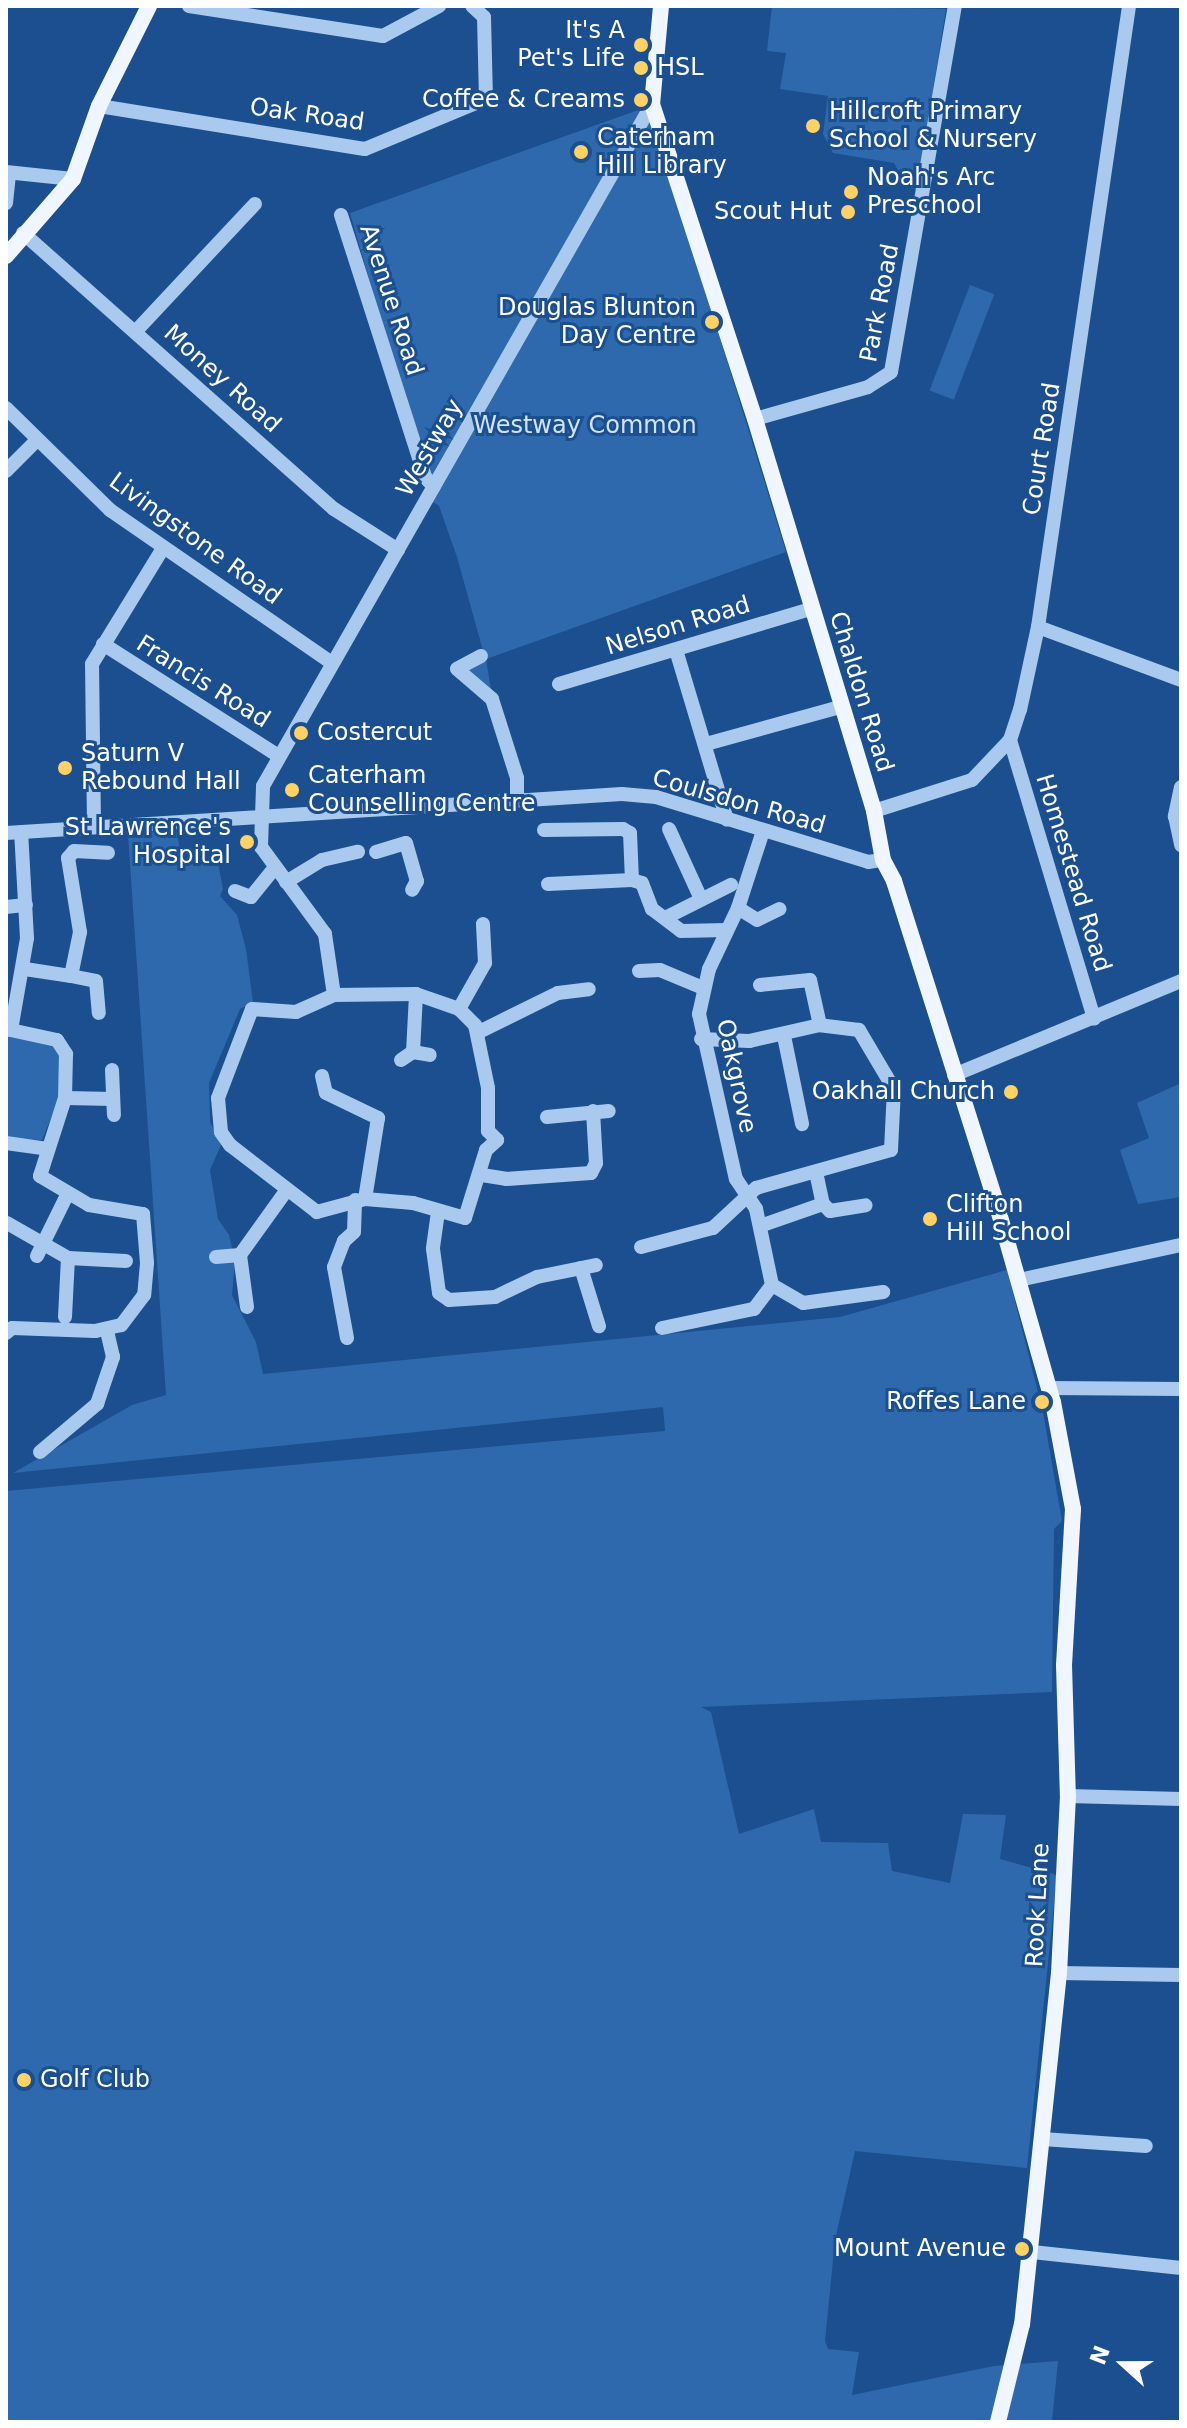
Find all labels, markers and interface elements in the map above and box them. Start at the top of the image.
place label: It's A Pet's Life [517,17,625,73]
marker: It's A Pet's Life [632,36,650,54]
place label: HSL [657,54,704,82]
marker: HSL [632,59,650,77]
place label: Coffee & Creams [422,86,625,114]
marker: Coffee & Creams [632,91,650,109]
street label: Oak Road [248,93,366,137]
place label: Hillcroft Primary School & Nursery [829,98,1037,154]
marker: Hillcroft Primary School & Nursery [804,117,822,135]
place label: Caterham Hill Library [597,124,727,180]
marker: Caterham Hill Library [572,143,590,161]
place label: Noah's Arc Preschool [867,164,995,220]
marker: Noah's Arc Preschool [842,183,860,201]
place label: Scout Hut [714,198,832,226]
marker: Scout Hut [839,203,857,221]
street label: Avenue Road [353,221,429,379]
street label: Park Road [854,241,906,365]
place label: Douglas Blunton Day Centre [498,294,696,350]
marker: Douglas Blunton Day Centre [703,313,721,331]
street label: Money Road [158,319,286,439]
street label: Court Road [1017,381,1067,517]
street label: Westway [391,394,469,502]
park label: Westway Common [473,412,697,440]
street label: Livingstone Road [103,467,287,611]
street label: Nelson Road [602,590,754,662]
street label: Chaldon Road [823,608,899,776]
street label: Francis Road [131,629,275,735]
place label: Costercut [317,719,432,747]
marker: Costercut [292,724,310,742]
place label: Saturn V Rebound Hall [81,740,241,796]
marker: Saturn V Rebound Hall [56,759,74,777]
place label: Caterham Counselling Centre [308,762,535,818]
street label: Coulsdon Road [649,764,829,840]
street label: Homestead Road [1029,771,1117,975]
marker: Caterham Counselling Centre [283,781,301,799]
place label: St Lawrence's Hospital [65,814,231,870]
marker: St Lawrence's Hospital [238,833,256,851]
street label: Oakgrove [710,1016,762,1136]
place label: Oakhall Church [812,1078,995,1106]
marker: Oakhall Church [1002,1083,1020,1101]
place label: Clifton Hill School [946,1191,1071,1247]
marker: Clifton Hill School [921,1210,939,1228]
place label: Roffes Lane [886,1388,1026,1416]
marker: Roffes Lane [1033,1393,1051,1411]
street label: Rook Lane [1020,1842,1056,1968]
place label: Golf Club [40,2066,150,2094]
marker: Golf Club [15,2071,33,2089]
place label: Mount Avenue [834,2235,1006,2263]
marker: Mount Avenue [1013,2240,1031,2258]
north arrow [1083,2324,1163,2404]
text: N [1085,2342,1115,2368]

